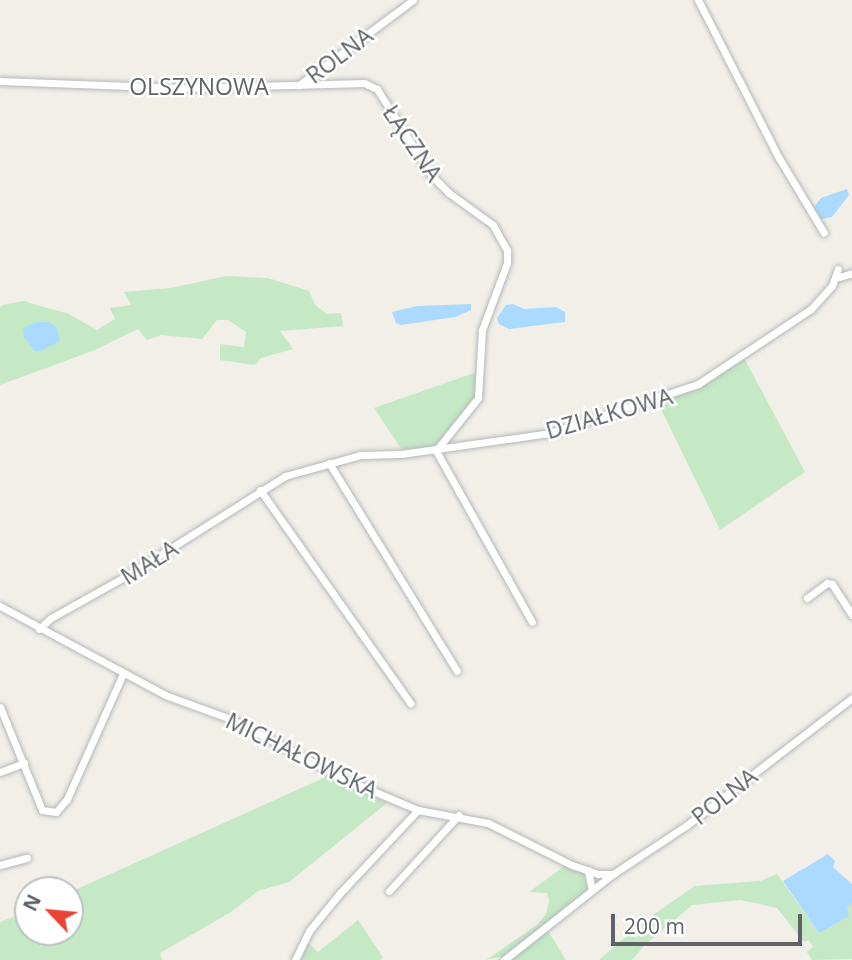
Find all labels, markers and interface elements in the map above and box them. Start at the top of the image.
street label: ROLNA [300,21,378,89]
street label: OLSZYNOWA [129,72,269,100]
street label: ŁĄCZNA [377,100,449,186]
street label: DZIAŁKOWA [542,382,676,444]
street label: MAŁA [115,534,183,590]
street label: MICHAŁOWSKA [222,706,382,804]
street label: POLNA [686,762,762,830]
north arrow [14,876,84,946]
text: N [17,890,47,915]
scale bar [614,900,805,944]
text: 200 m [624,912,685,940]

